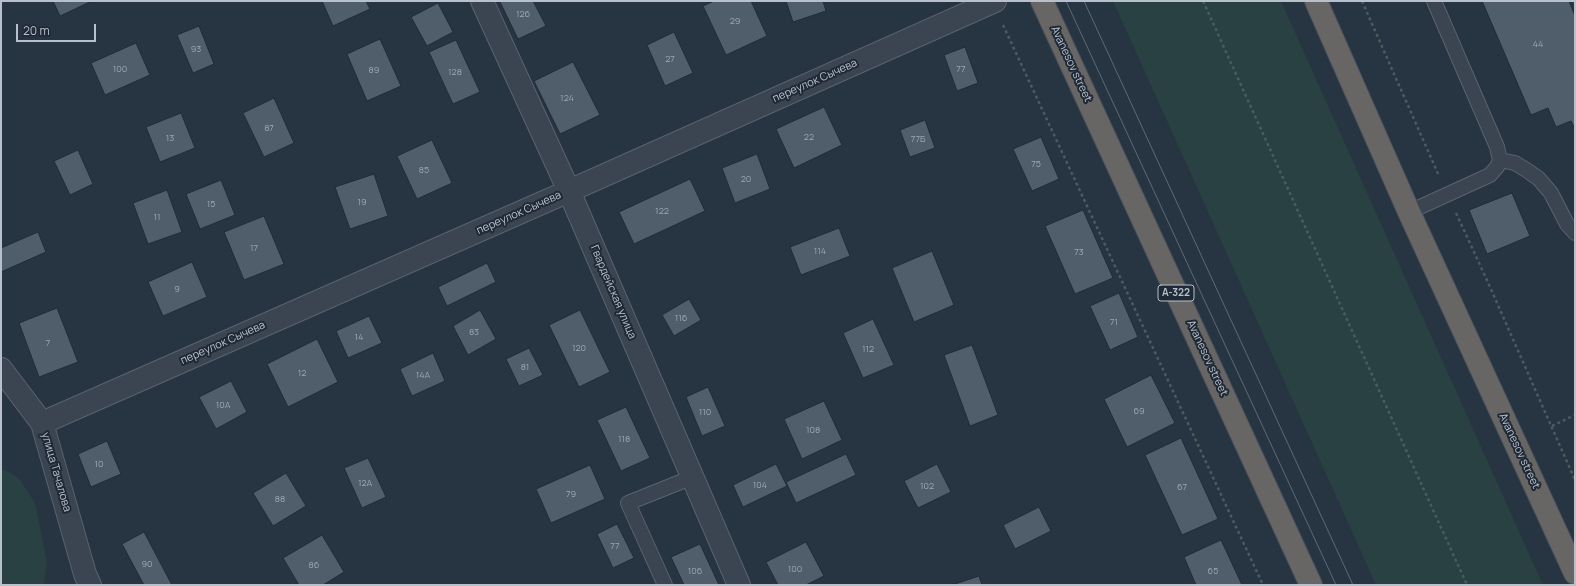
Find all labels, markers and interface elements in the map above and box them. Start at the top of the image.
house number: 126 [516,9,530,19]
scale bar [18,16,98,42]
house number: 29 [730,16,740,26]
text: 20 m [23,22,50,39]
street label: Avanesov street [1048,24,1094,104]
house number: 44 [1533,39,1543,49]
house number: 93 [191,44,201,54]
house number: 27 [665,54,675,64]
street label: переулок Сычева [771,56,859,106]
house number: 100 [113,64,127,74]
house number: 77 [956,64,966,74]
house number: 89 [369,65,379,75]
house number: 128 [448,67,462,77]
house number: 124 [560,93,574,103]
house number: 87 [264,123,274,133]
house number: 22 [804,132,814,142]
house number: 13 [166,133,174,143]
house number: 77Б [911,134,925,144]
house number: 75 [1031,159,1041,169]
house number: 85 [419,165,429,175]
house number: 20 [741,174,751,184]
street label: переулок Сычева [475,188,563,238]
house number: 19 [357,197,367,207]
house number: 15 [207,199,215,209]
house number: 122 [655,206,669,216]
house number: 11 [153,212,161,222]
house number: 17 [250,243,258,253]
street label: Гвардейская улица [587,243,639,341]
house number: 114 [814,246,826,256]
house number: 73 [1074,247,1084,257]
house number: 9 [174,284,180,294]
road number: А-322 [1158,285,1194,301]
house number: 116 [675,313,687,323]
house number: 71 [1110,317,1118,327]
street label: переулок Сычева [179,318,267,368]
street label: Avanesov street [1184,318,1230,398]
house number: 83 [469,327,479,337]
house number: 14 [355,332,363,342]
house number: 7 [46,338,50,348]
house number: 120 [572,343,586,353]
house number: 112 [862,344,874,354]
house number: 81 [521,362,529,372]
house number: 12 [298,368,306,378]
house number: 14А [416,370,430,380]
house number: 10А [216,400,230,410]
house number: 69 [1133,406,1145,416]
house number: 110 [699,407,711,417]
street label: Avanesov street [1496,411,1542,491]
house number: 108 [806,425,820,435]
street label: улица Тачалова [38,431,74,513]
house number: 118 [618,434,630,444]
house number: 10 [95,459,103,469]
house number: 12А [358,478,372,488]
house number: 104 [753,480,767,490]
house number: 102 [920,481,934,491]
house number: 67 [1177,482,1187,492]
house number: 79 [566,489,576,499]
house number: 88 [275,494,285,504]
house number: 77 [610,541,620,551]
house number: 90 [141,559,153,569]
house number: 86 [309,560,319,570]
house number: 100 [788,564,802,574]
house number: 106 [688,566,702,576]
house number: 65 [1208,566,1218,576]

